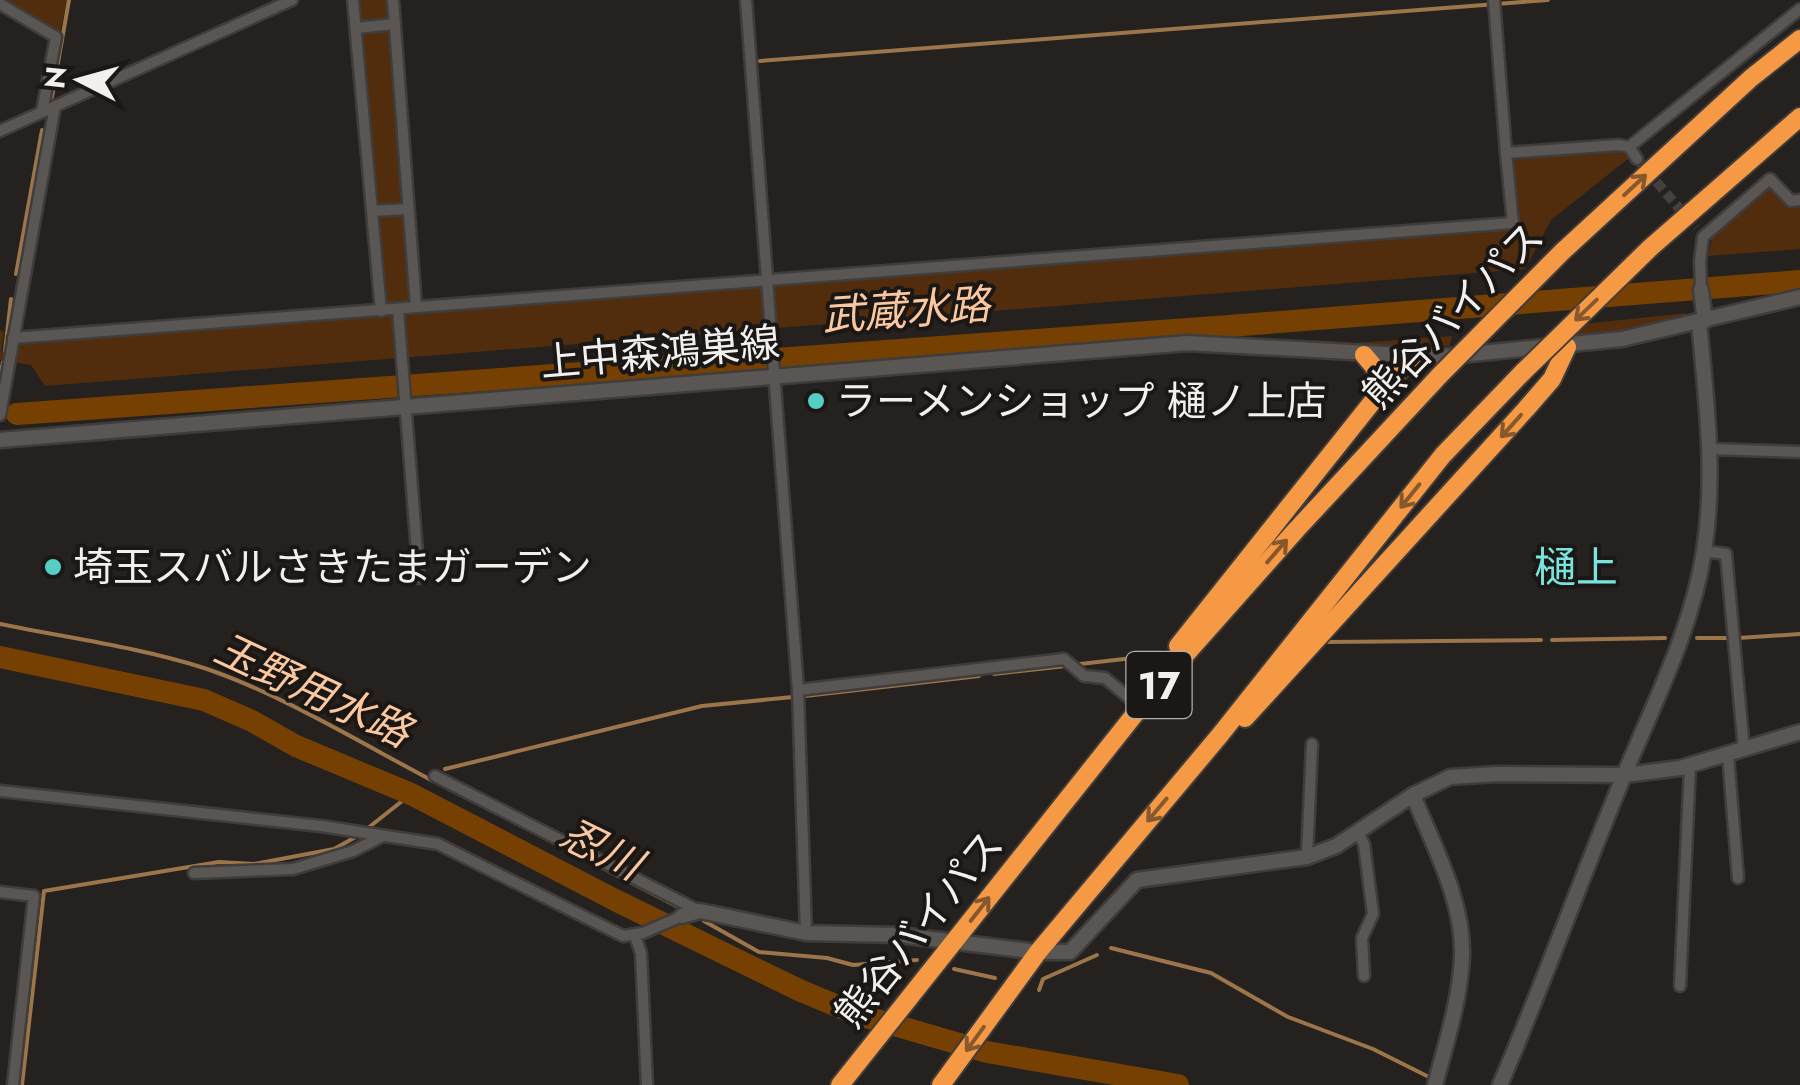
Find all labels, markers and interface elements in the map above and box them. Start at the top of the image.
north arrow [30,30,130,130]
text: N [34,64,77,91]
one-way arrow [1622,174,1647,197]
street label: 熊谷バイパス [1349,209,1557,421]
water label: 武蔵水路 [820,274,995,346]
one-way arrow [1575,298,1599,322]
street label: 上中森鴻巣線 [538,313,782,391]
place label: ラーメンショップ 樋ノ上店 [836,372,1326,430]
marker: ラーメンショップ 樋ノ上店 [805,390,827,412]
one-way arrow [1500,413,1523,438]
one-way arrow [1399,482,1421,508]
district label: 樋上 [1534,537,1618,598]
place label: 埼玉スバルさきたまガーデン [73,538,592,596]
one-way arrow [1266,539,1289,564]
marker: 埼玉スバルさきたまガーデン [42,556,64,578]
water label: 玉野用水路 [205,618,424,763]
road number: 17 [1126,652,1192,718]
one-way arrow [1146,797,1169,822]
water label: 忍川 [550,803,656,897]
street label: 熊谷バイパス [821,818,1017,1040]
one-way arrow [969,896,991,922]
one-way arrow [964,1025,985,1053]

